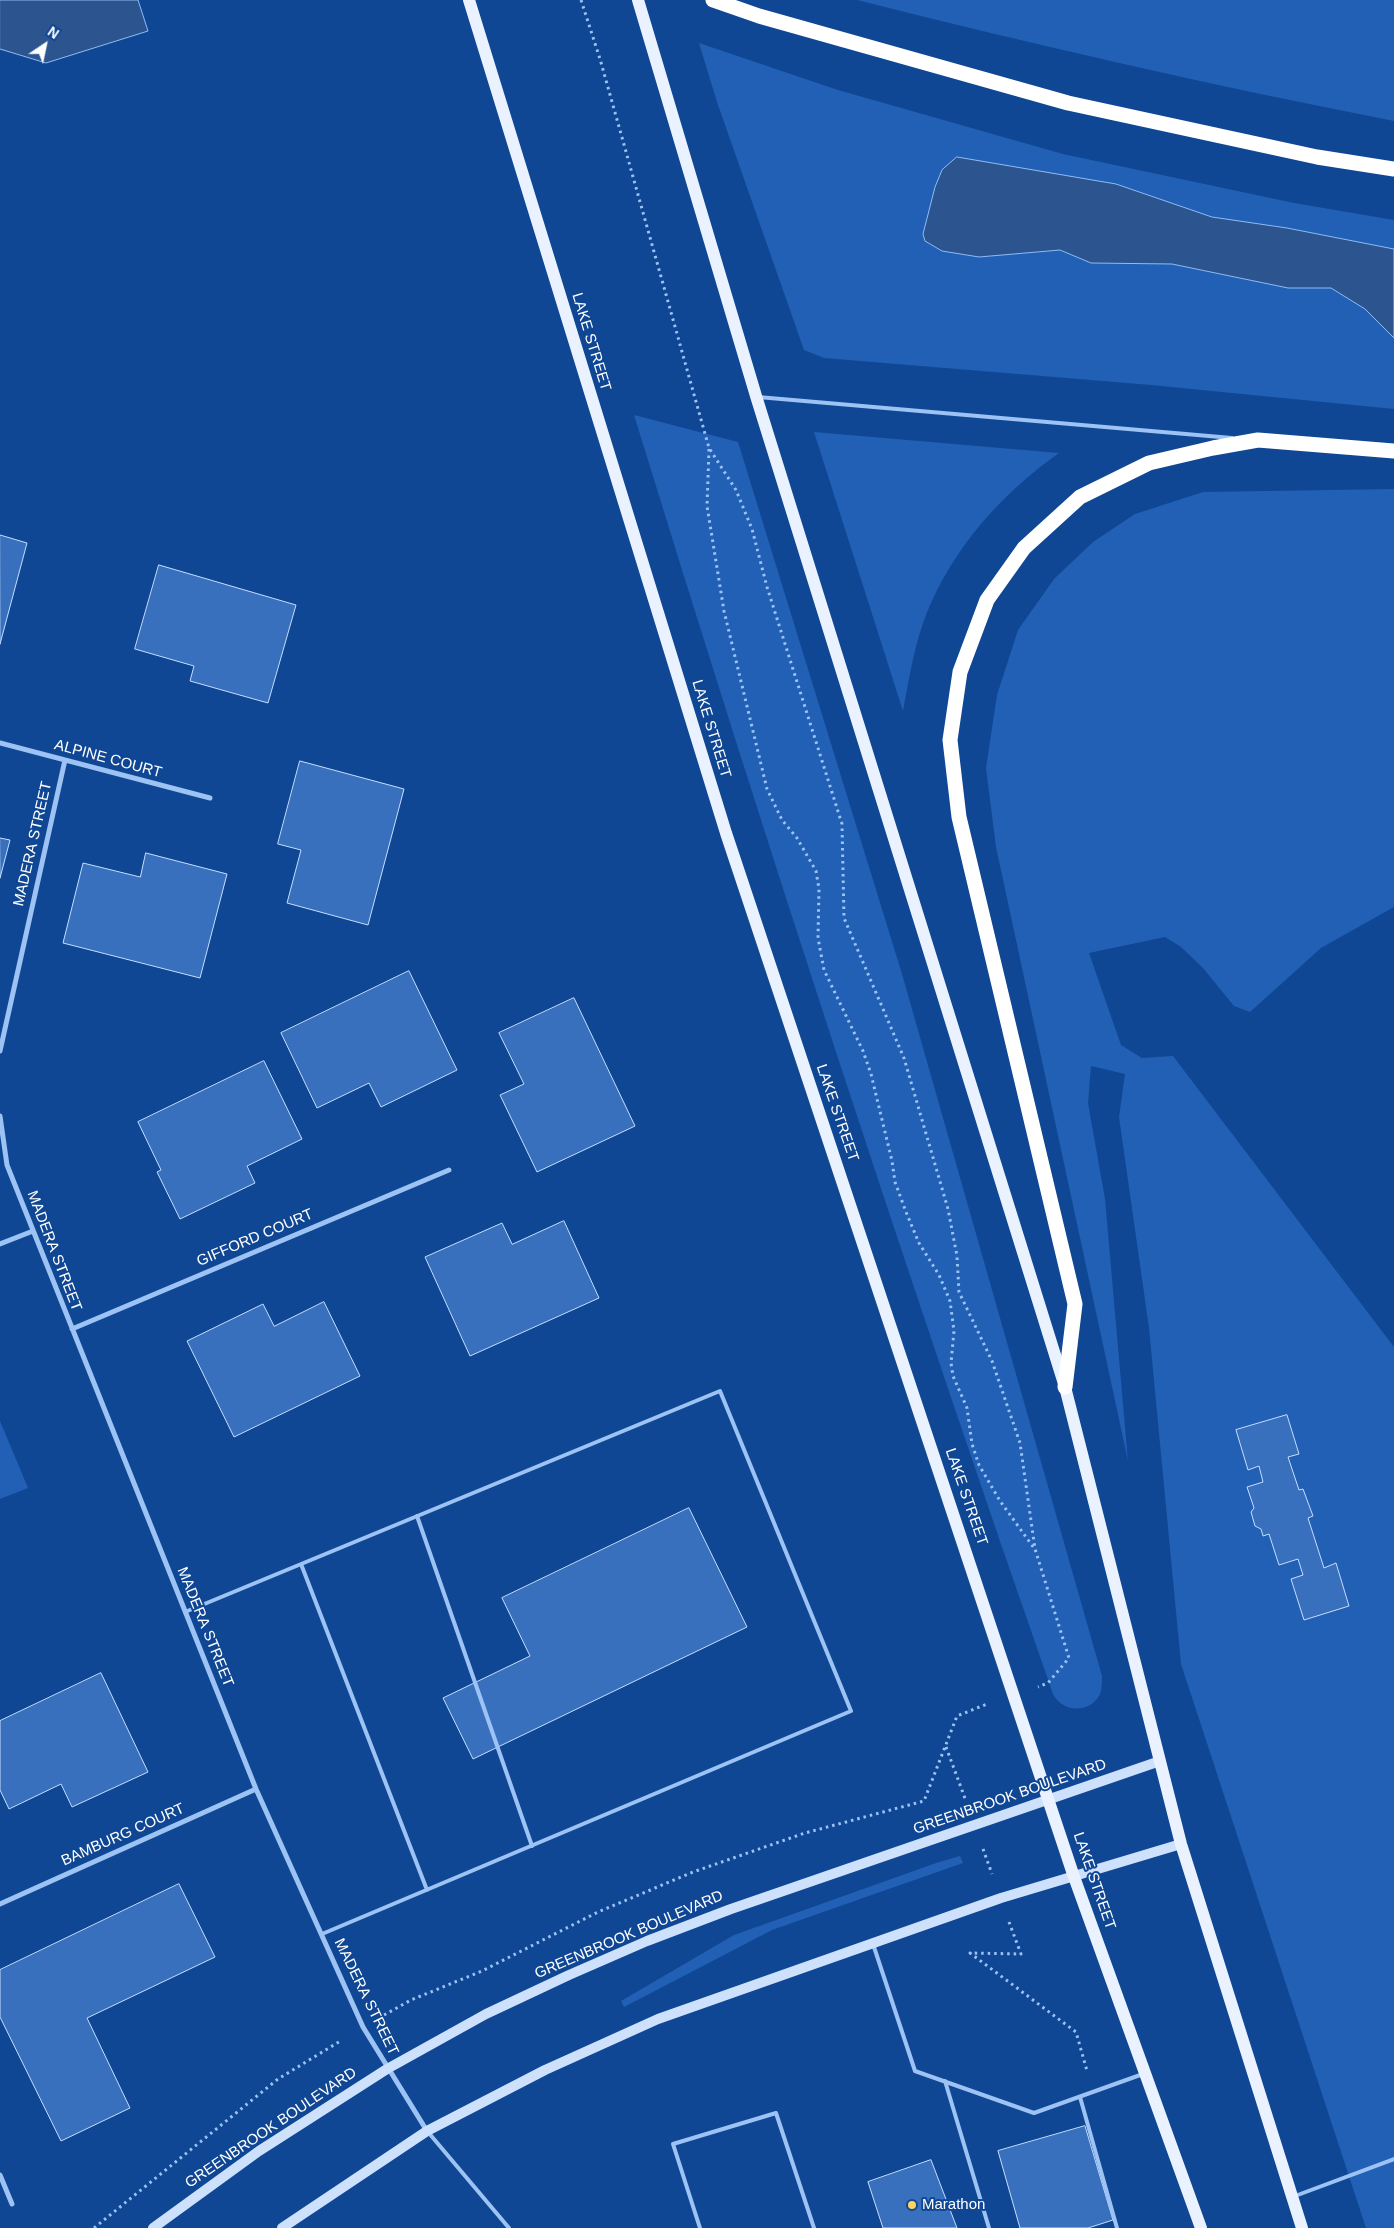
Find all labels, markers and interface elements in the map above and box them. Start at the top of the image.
north arrow [20,20,70,70]
text: N [45,23,62,42]
street label: LAKE STREET [568,291,614,393]
street label: LAKE STREET [688,678,734,780]
street label: ALPINE COURT [52,736,164,782]
street label: MADERA STREET [10,780,56,908]
street label: LAKE STREET [812,1062,862,1164]
street label: MADERA STREET [23,1188,85,1314]
street label: GIFFORD COURT [194,1205,316,1271]
street label: LAKE STREET [941,1446,991,1548]
street label: MADERA STREET [173,1565,237,1689]
street label: GREENBROOK BOULEVARD [911,1755,1109,1839]
street label: BAMBURG COURT [59,1800,187,1870]
street label: LAKE STREET [1069,1830,1119,1932]
street label: GREENBROOK BOULEVARD [532,1887,726,1983]
street label: MADERA STREET [330,1936,402,2058]
street label: GREENBROOK BOULEVARD [182,2064,360,2192]
place label: Marathon [922,2196,985,2214]
marker: Marathon [906,2199,918,2211]

